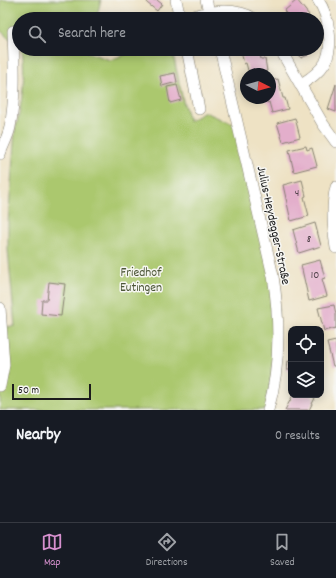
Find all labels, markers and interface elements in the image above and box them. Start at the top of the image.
search box [12,12,324,56]
icon: search [26,23,48,45]
text: Search here [58,23,126,45]
north arrow [240,68,276,104]
street label: Julius-Heydegger-Straße [251,165,294,287]
house number: 4 [295,186,299,202]
house number: 8 [307,232,311,248]
park label: Friedhof Eutingen [120,264,162,298]
house number: 10 [311,268,319,284]
map controls [288,326,324,398]
button: locate [288,326,324,362]
button: layers [288,362,324,398]
scale bar [12,382,91,401]
text: 50 m [18,383,39,399]
text: Nearby [16,424,60,448]
text: 0 results [275,427,320,446]
tab: Map [41,531,63,571]
tab: Directions [146,531,188,571]
tab: Saved [270,531,295,571]

